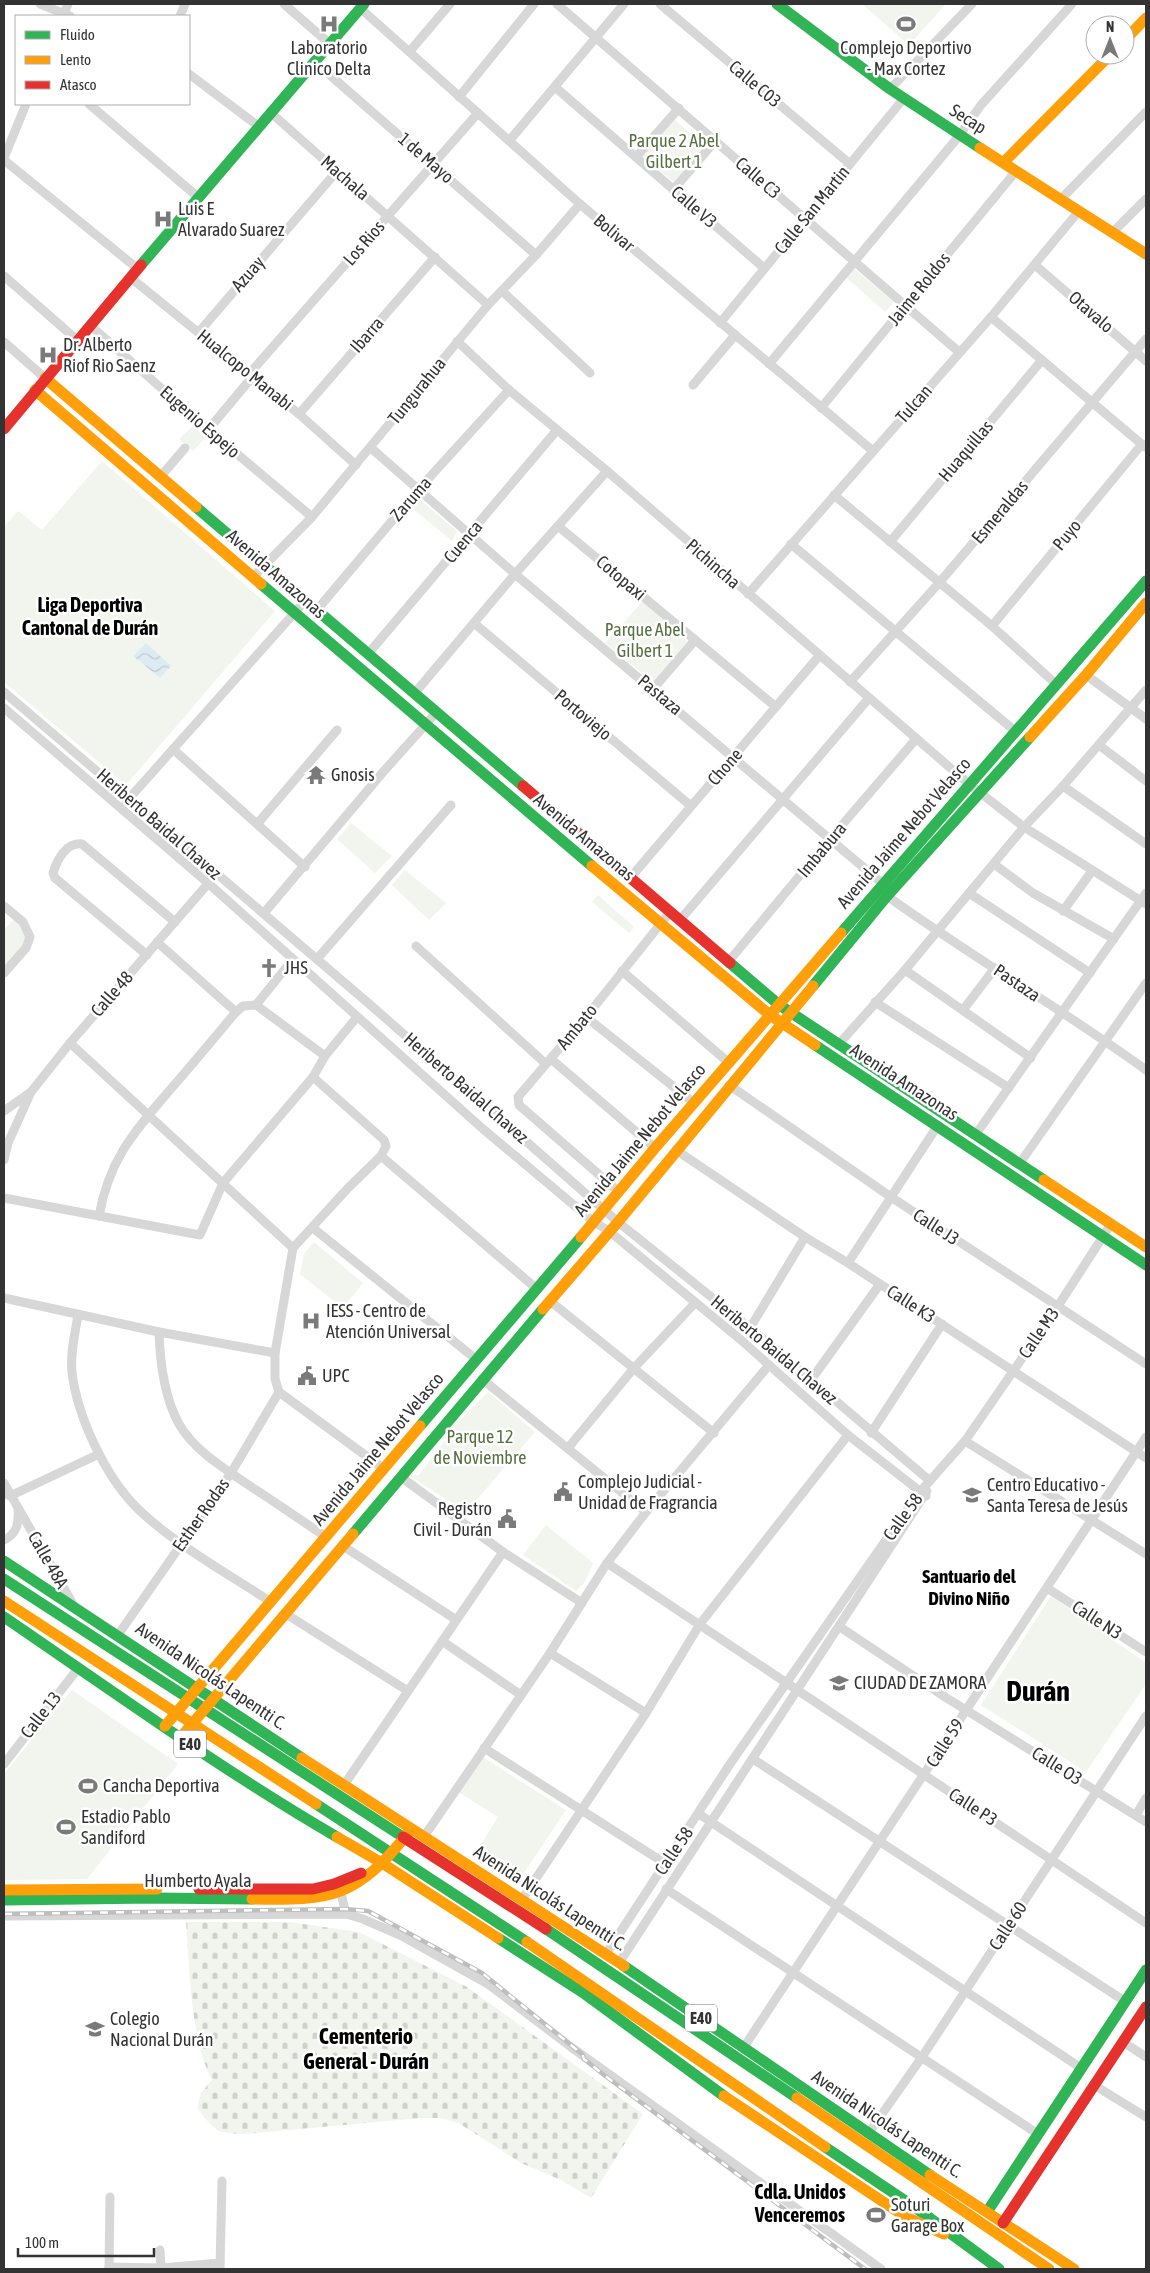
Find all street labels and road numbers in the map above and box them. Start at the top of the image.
street label: Calle C03 [725,56,786,111]
street label: Secap [946,99,990,138]
street label: 1 de Mayo [394,128,458,187]
street label: Machala [317,151,374,204]
street label: Calle C3 [731,152,785,203]
street label: Calle San Martin [770,161,854,258]
street label: Calle V3 [667,181,721,232]
street label: Bolivar [590,210,640,256]
street label: Los Rios [339,216,389,269]
street label: Jaime Roldos [883,248,954,329]
street label: Azuay [227,252,269,296]
street label: Otavalo [1065,286,1118,337]
street label: Ibarra [346,313,388,357]
street label: Hualcopo Manabi [193,325,297,415]
street label: Tungurahua [383,353,450,428]
street label: Tulcan [891,380,936,427]
street label: Eugenio Espejo [156,381,245,462]
street label: Huaquillas [934,416,997,485]
street label: Zaruma [386,472,436,525]
street label: Esmeraldas [967,476,1032,548]
street label: Puyo [1048,515,1085,554]
street label: Cuenca [439,516,486,567]
street label: Avenida Amazonas [222,525,330,622]
street label: Pichincha [682,534,745,593]
street label: Cotopaxi [592,551,650,604]
street label: Pastaza [634,670,687,719]
street label: Portoviejo [551,685,616,744]
street label: Chone [703,744,746,789]
street label: Avenida Jaime Nebot Velasco [832,753,975,912]
street label: Heriberto Baidal Chavez [93,764,226,884]
street label: Avenida Amazonas [530,788,639,885]
street label: Imbabura [793,818,851,881]
street label: Pastaza [990,959,1045,1006]
street label: Calle 48 [86,967,137,1021]
street label: Ambato [552,1000,601,1054]
street label: Heriberto Baidal Chavez [400,1028,533,1148]
street label: Avenida Amazonas [846,1039,962,1124]
street label: Avenida Jaime Nebot Velasco [570,1059,710,1220]
street label: Calle J3 [909,1204,963,1249]
street label: Calle K3 [883,1280,940,1327]
street label: Heriberto Baidal Chavez [707,1291,842,1409]
street label: Calle M3 [1014,1303,1063,1362]
street label: Avenida Jaime Nebot Velasco [308,1368,448,1529]
street label: Esther Rodas [168,1474,233,1555]
street label: Calle 58 [878,1489,927,1544]
street label: Calle 48A [24,1528,73,1592]
street label: Calle N3 [1068,1596,1126,1644]
street label: Avenida Nicolás Lapentti C. [132,1617,291,1734]
street label: Calle 13 [16,1687,65,1742]
street label: Calle 59 [921,1715,968,1771]
road number: E40 [174,1730,206,1758]
street label: Calle O3 [1028,1742,1086,1789]
street label: Calle P3 [945,1783,1002,1830]
street label: Calle 58 [650,1823,697,1879]
street label: Avenida Nicolás Lapentti C. [470,1840,630,1955]
street label: Humberto Ayala [144,1870,252,1891]
street label: Calle 60 [984,1898,1031,1954]
road number: E40 [685,2005,717,2032]
street label: Avenida Nicolás Lapentti C. [808,2065,967,2182]

